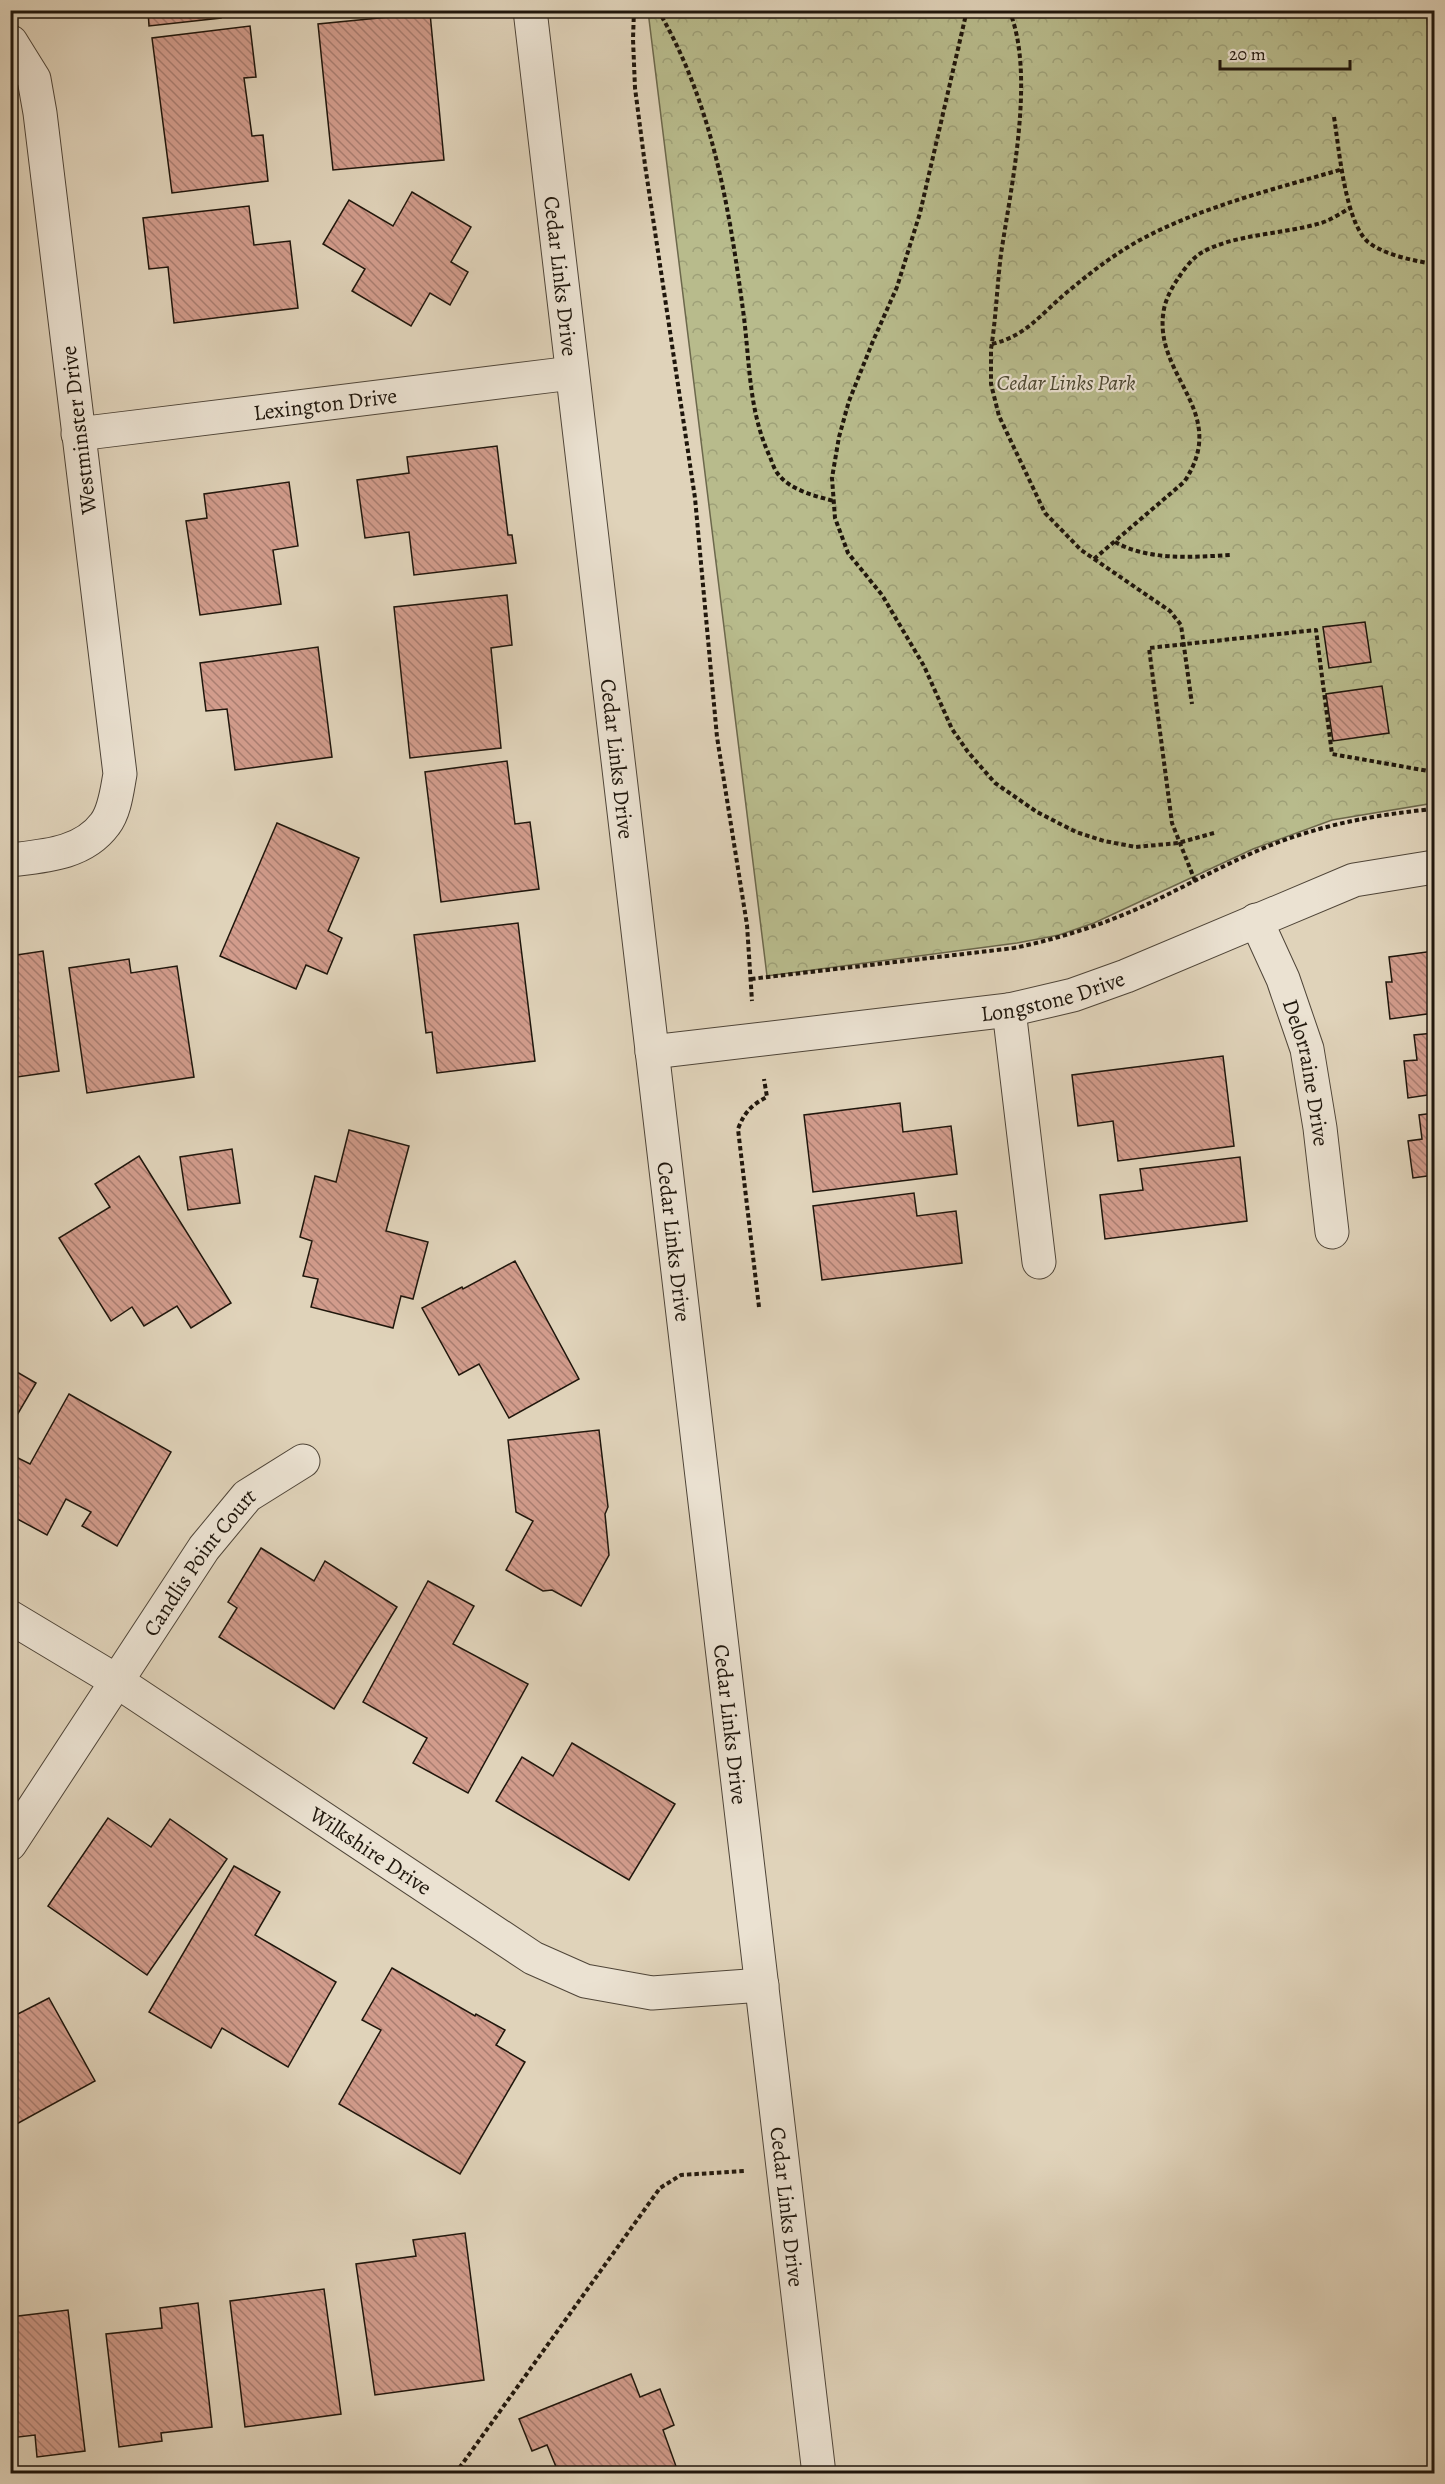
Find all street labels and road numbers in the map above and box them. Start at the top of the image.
street label: Cedar Links Drive [536,195,585,358]
street label: Westminster Drive [54,344,104,517]
street label: Lexington Drive [252,381,399,428]
street label: Cedar Links Drive [593,677,641,841]
street label: Longstone Drive [979,964,1129,1029]
street label: Delorraine Drive [1275,995,1336,1148]
street label: Cedar Links Drive [649,1160,698,1323]
street label: Candlis Point Court [136,1480,261,1642]
street label: Cedar Links Drive [706,1643,754,1806]
street label: Wilkshire Drive [303,1799,437,1903]
street label: Cedar Links Drive [762,2125,811,2289]

